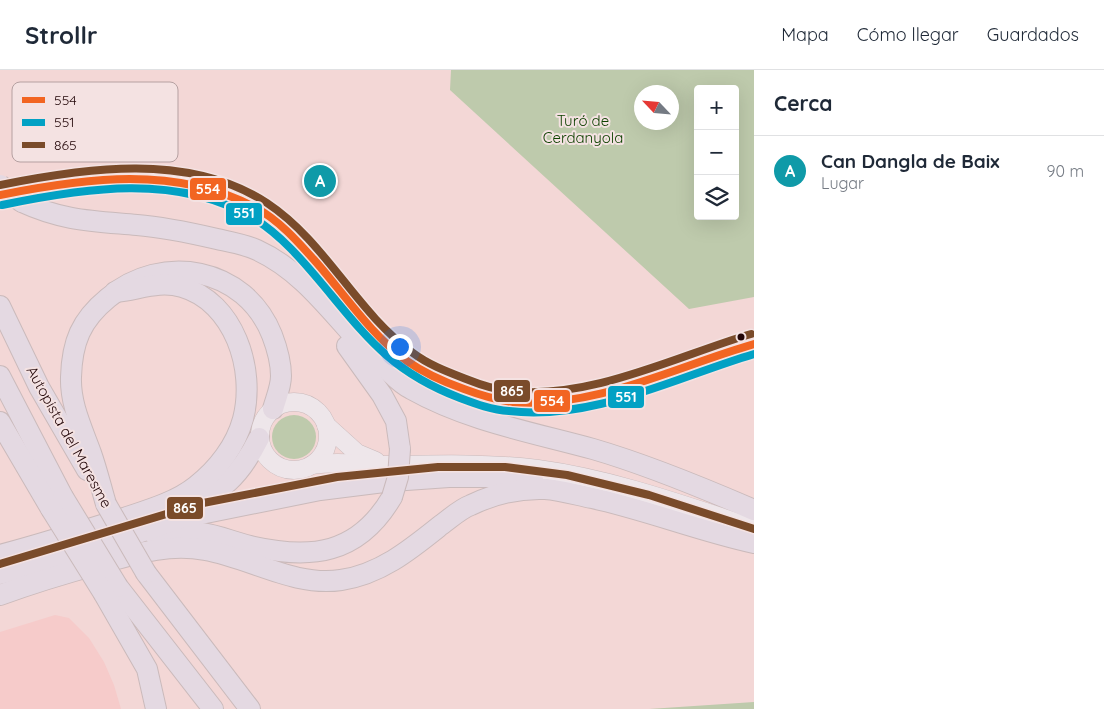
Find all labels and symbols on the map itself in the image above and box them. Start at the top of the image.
legend [12,82,178,162]
north arrow [634,85,679,130]
text: 554 [54,91,77,109]
park label: Turó de Cerdanyola [543,111,623,147]
text: 551 [54,113,74,131]
text: 865 [54,136,77,154]
pin: A [304,162,336,200]
line badge: 554 [189,177,227,201]
text: 554 [196,180,220,198]
line badge: 551 [225,202,263,226]
text: 551 [233,204,255,222]
unlabelled marker [736,332,746,342]
your location [387,334,413,360]
street label: Autopista del Maresme [22,362,116,511]
line badge: 865 [493,379,531,403]
text: 865 [500,382,524,400]
line badge: 551 [607,385,645,409]
text: 551 [615,388,637,406]
line badge: 554 [533,389,571,413]
text: 554 [540,392,564,410]
line badge: 865 [166,496,204,520]
text: 865 [173,499,197,517]

